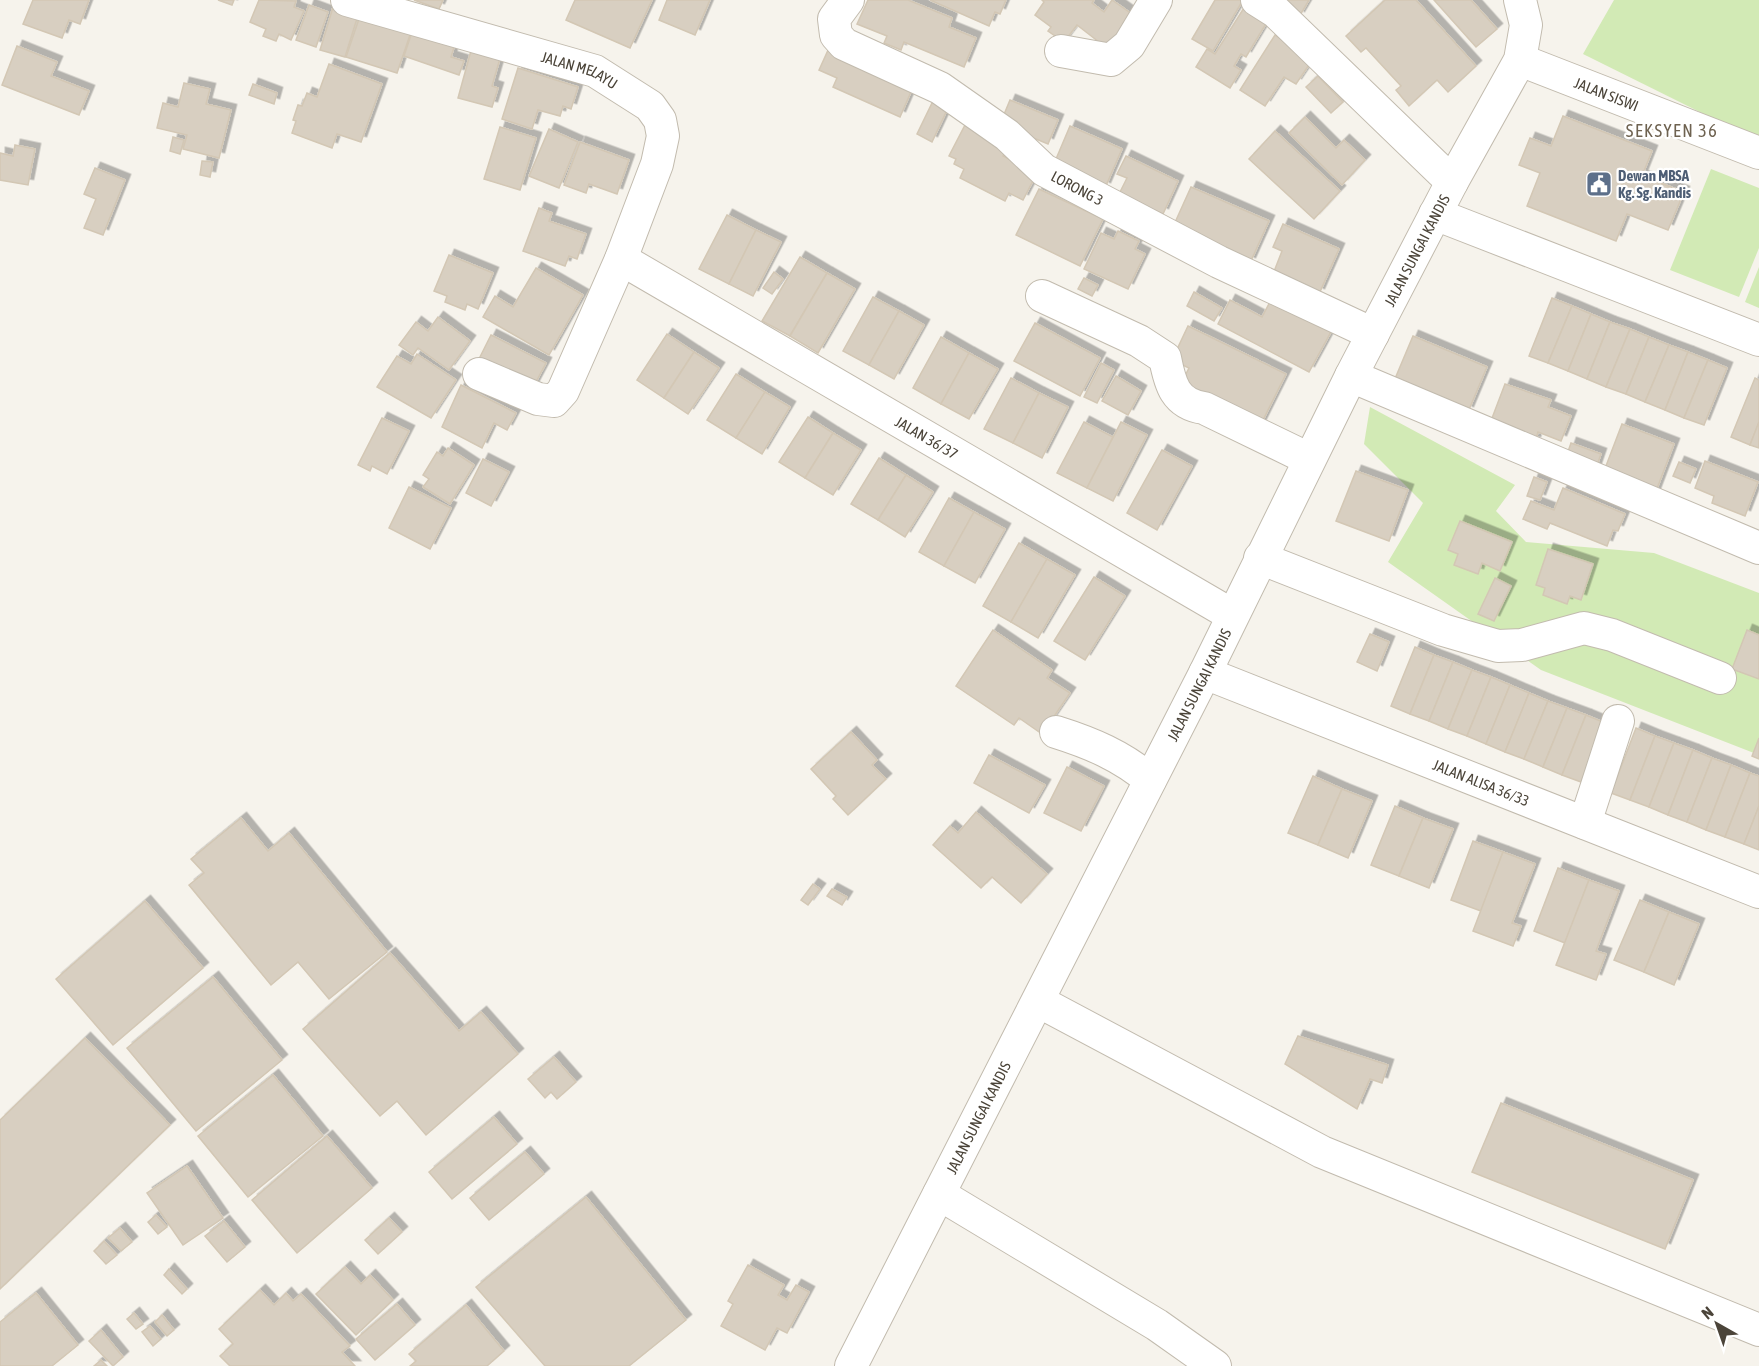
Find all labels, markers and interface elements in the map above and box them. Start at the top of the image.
street label: JALAN MELAYU [539,48,621,92]
street label: JALAN SISWI [1572,74,1641,114]
district label: SEKSYEN 36 [1626,120,1718,141]
street label: LORONG 3 [1049,167,1106,208]
place label: Dewan MBSA Kg. Sg. Kandis [1618,167,1692,201]
public building icon: Dewan MBSA Kg. Sg. Kandis [1584,169,1614,199]
street label: JALAN SUNGAI KANDIS [1380,191,1453,309]
street label: JALAN 36/37 [893,412,961,462]
street label: JALAN SUNGAI KANDIS [1163,626,1234,744]
street label: JALAN ALISA 36/33 [1430,755,1532,809]
street label: JALAN SUNGAI KANDIS [942,1059,1014,1176]
north arrow [1687,1294,1747,1354]
text: N [1698,1303,1717,1322]

